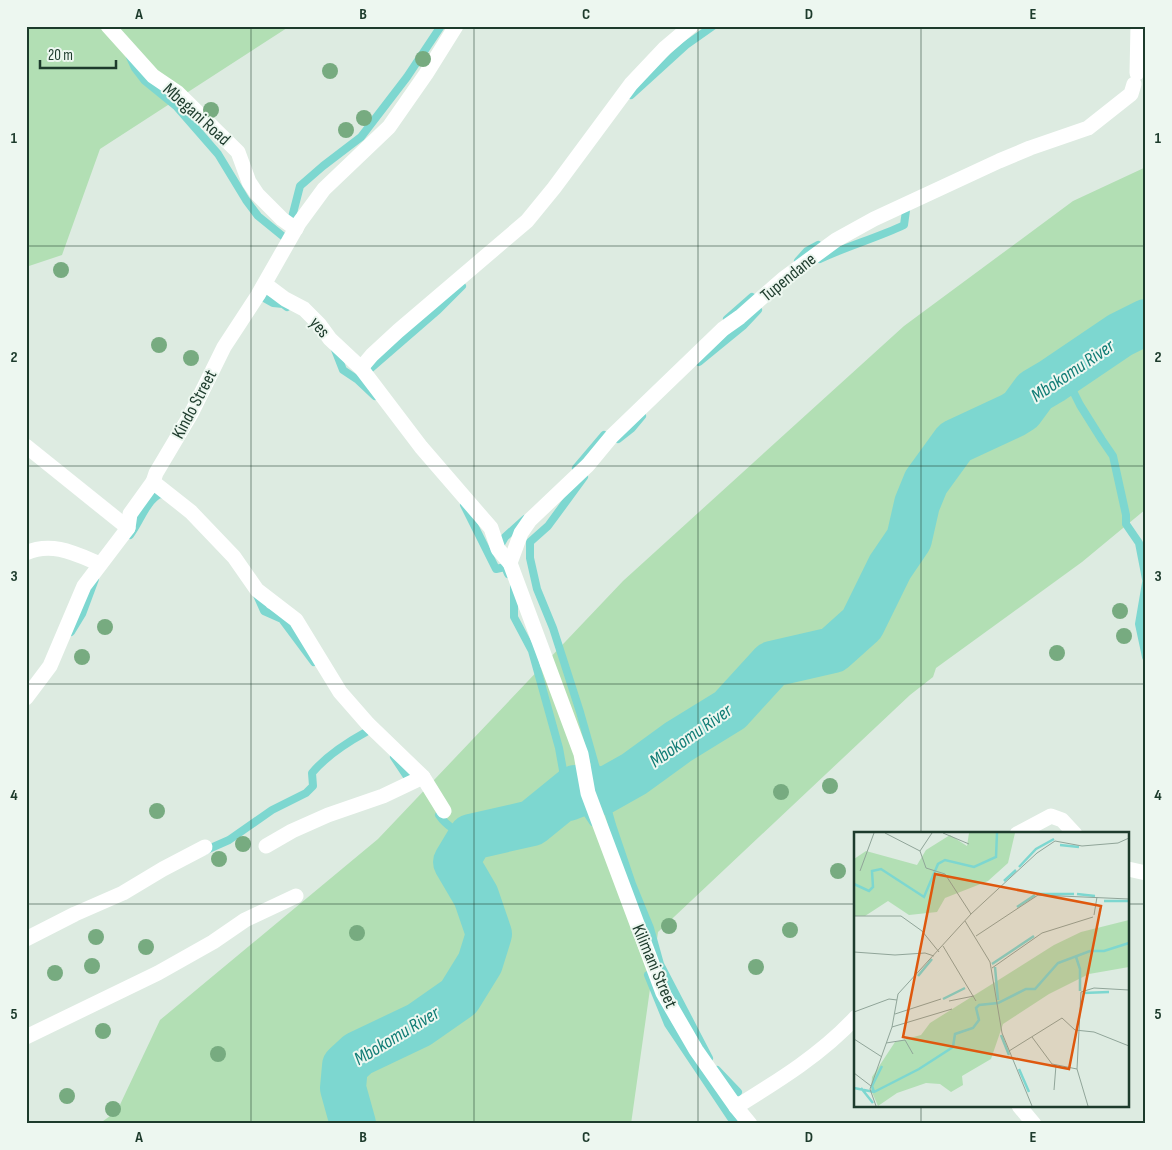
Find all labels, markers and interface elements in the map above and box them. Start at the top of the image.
text: A [134,5,143,24]
text: B [359,5,367,24]
text: C [582,5,590,24]
text: D [805,5,813,24]
text: E [1030,5,1037,24]
scale bar [40,38,116,70]
text: 20 m [48,46,73,65]
street label: Mbegani Road [159,79,235,150]
text: 1 [11,129,18,148]
text: 1 [1155,129,1162,148]
street label: Tupendane [756,249,820,306]
street label: yes [305,313,334,342]
water label: Mbokomu River [1027,335,1119,407]
text: 2 [10,348,18,367]
text: 2 [1154,348,1162,367]
street label: Kindo Street [168,366,222,442]
text: 3 [10,567,18,586]
text: 3 [1154,567,1162,586]
water label: Mbokomu River [645,699,737,773]
text: 4 [10,786,18,805]
text: 4 [1154,786,1162,805]
inset map [854,832,1130,1108]
street label: Kilimani Street [627,921,682,1012]
water label: Mbokomu River [350,1002,444,1071]
text: 5 [10,1005,18,1024]
text: 5 [1154,1005,1162,1024]
text: A [134,1128,143,1147]
text: B [359,1128,367,1147]
text: C [582,1128,590,1147]
text: D [805,1128,813,1147]
text: E [1030,1128,1037,1147]

